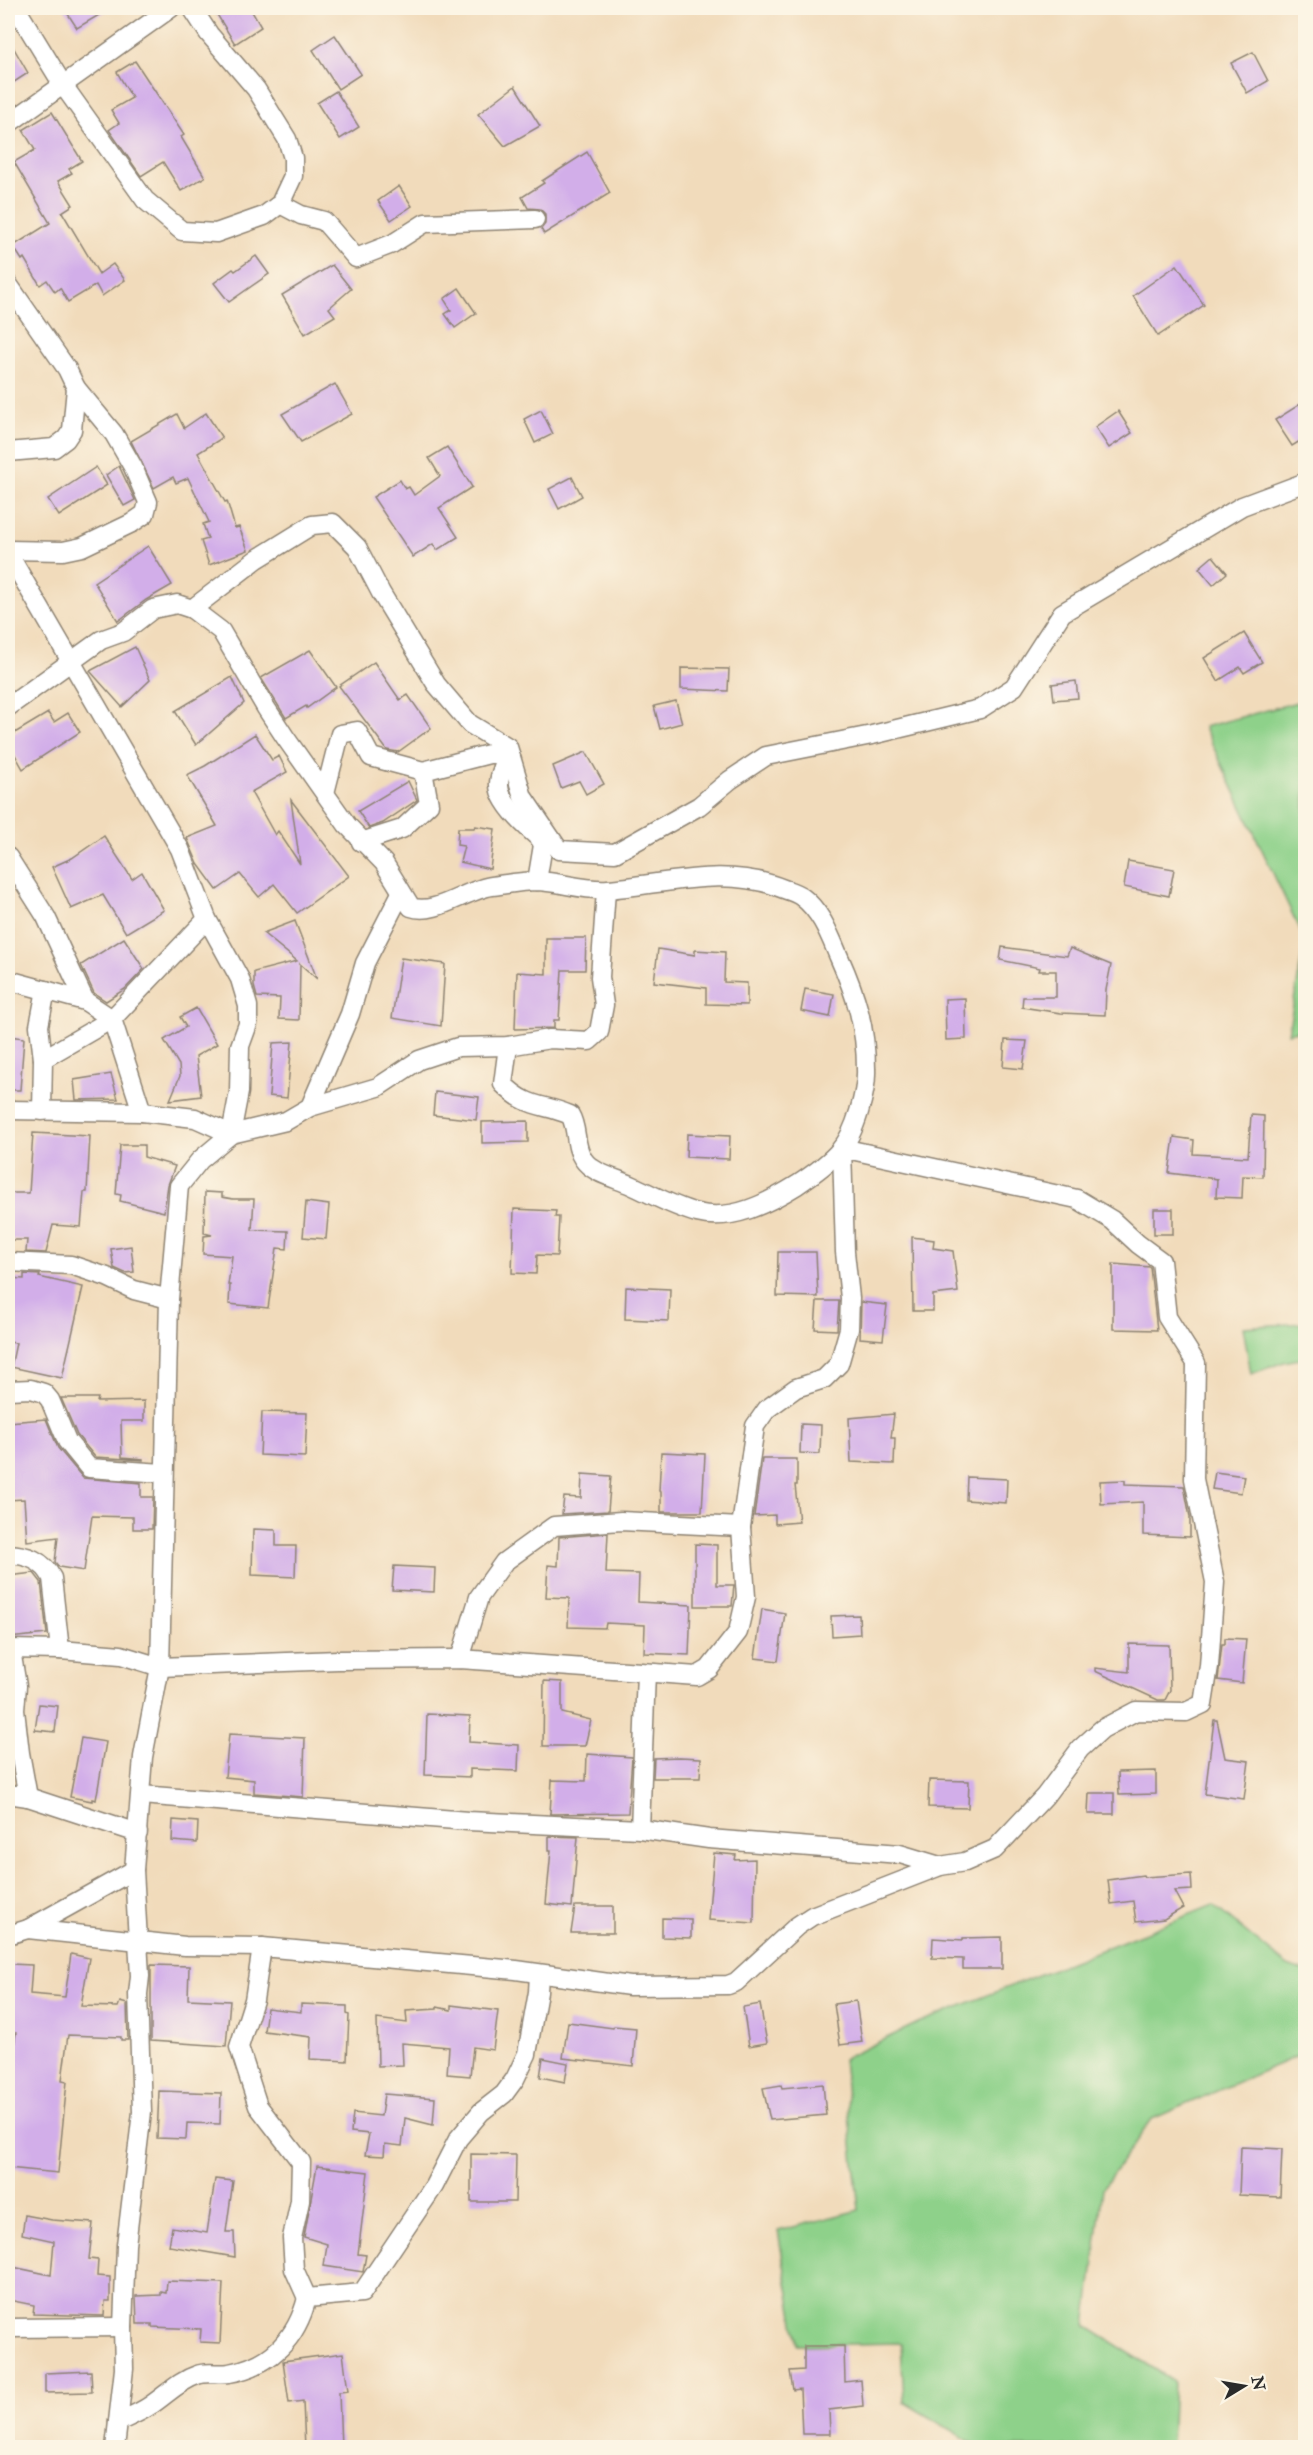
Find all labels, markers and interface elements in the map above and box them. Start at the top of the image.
north arrow [1214,2356,1274,2416]
text: N [1246,2373,1269,2393]

